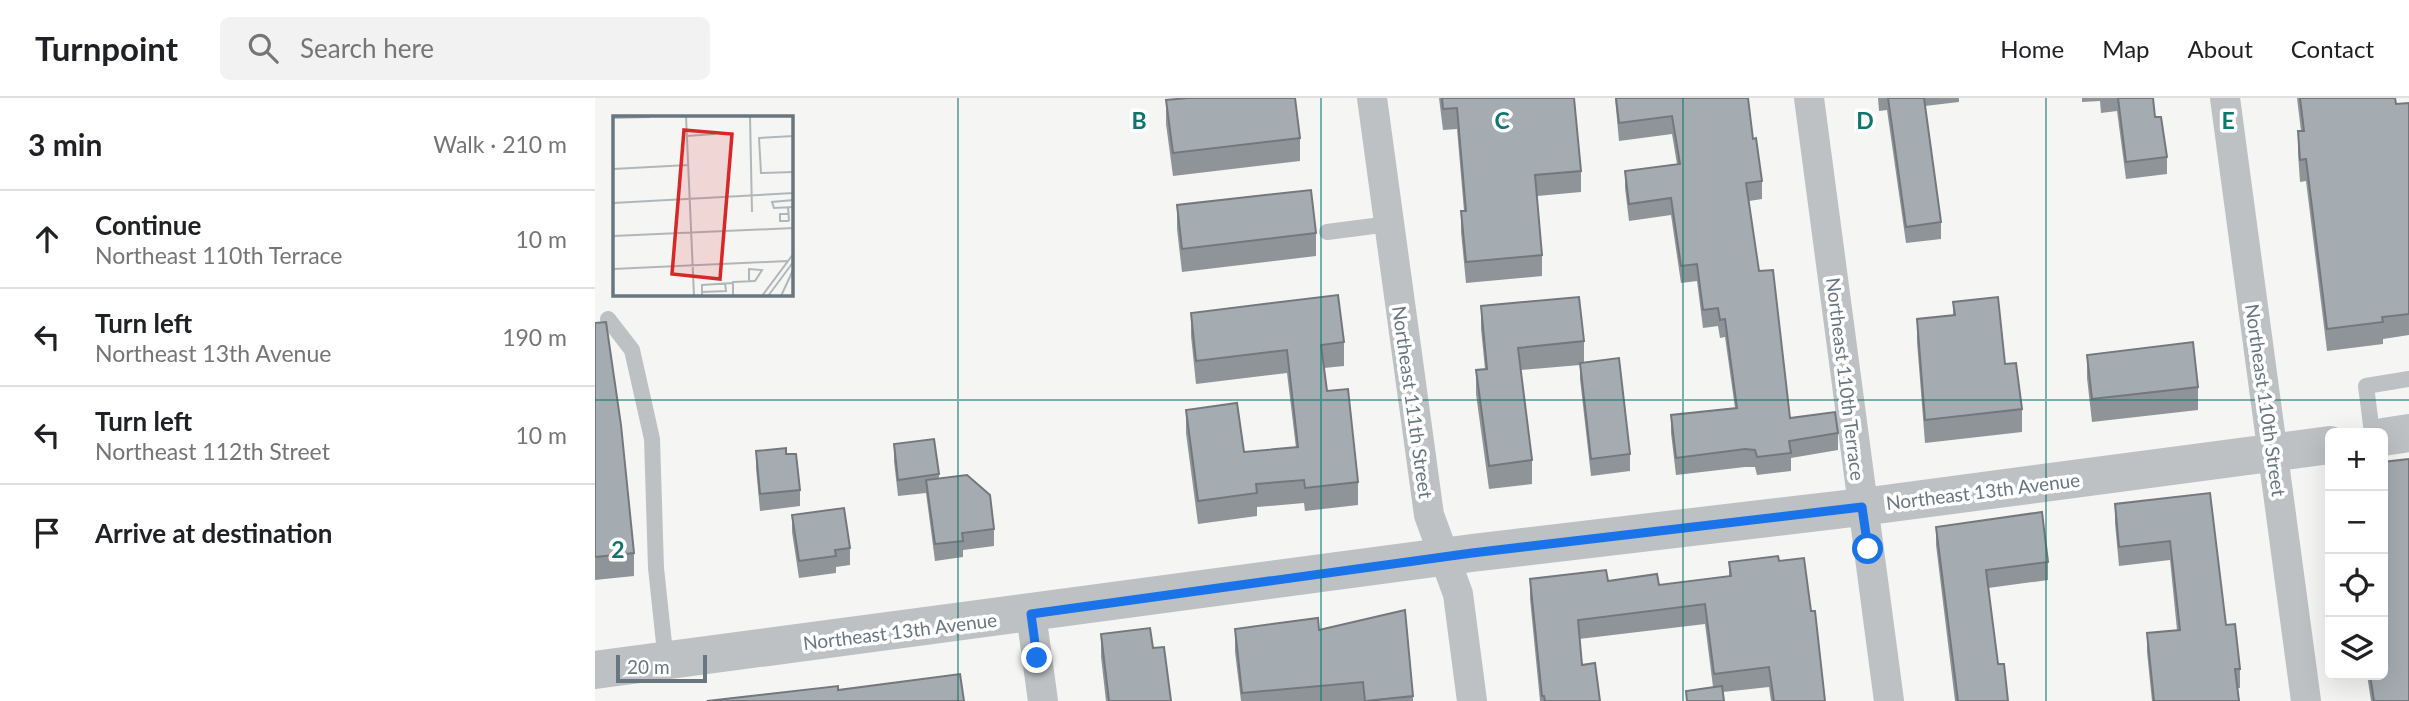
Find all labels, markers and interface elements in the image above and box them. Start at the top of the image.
search box [220,17,710,80]
text: Turnpoint [35,28,178,68]
icon: search [244,29,282,67]
text: Search here [300,32,434,64]
text: Home [2000,34,2064,63]
text: Map [2102,34,2150,63]
text: About [2188,34,2253,63]
text: Contact [2291,34,2374,63]
text: B [1131,106,1147,134]
text: C [1494,106,1510,134]
text: D [1856,106,1874,134]
text: E [2221,106,2235,134]
inset map [613,116,793,296]
text: 3 min [28,126,102,162]
text: Walk · 210 m [433,130,567,158]
text: Continue [95,209,201,241]
icon: ahead [28,220,66,258]
text: 10 m [516,225,567,253]
text: Northeast 110th Terrace [95,241,343,269]
street label: Northeast 110th Terrace [1822,276,1870,482]
street label: Northeast 110th Street [2241,302,2291,498]
street label: Northeast 111th Street [1388,304,1438,500]
text: Turn left [95,307,192,339]
icon: left [28,318,66,356]
text: 190 m [502,323,567,351]
text: Northeast 13th Avenue [95,339,331,367]
text: Turn left [95,405,192,437]
icon: left [28,416,66,454]
text: 10 m [516,421,567,449]
map controls [2325,428,2388,680]
button: + [2325,428,2388,491]
text: Northeast 112th Street [95,437,330,465]
street label: Northeast 13th Avenue [1885,468,2081,514]
button: − [2325,491,2388,554]
icon: arrive [28,514,66,552]
text: Arrive at destination [95,517,332,549]
route start [1852,533,1883,564]
text: 2 [611,535,625,563]
button: locate [2325,554,2388,617]
street label: Northeast 13th Avenue [802,608,998,654]
button: layers [2325,617,2388,680]
route end [1021,642,1052,673]
scale bar [616,652,707,684]
text: 20 m [627,655,670,678]

